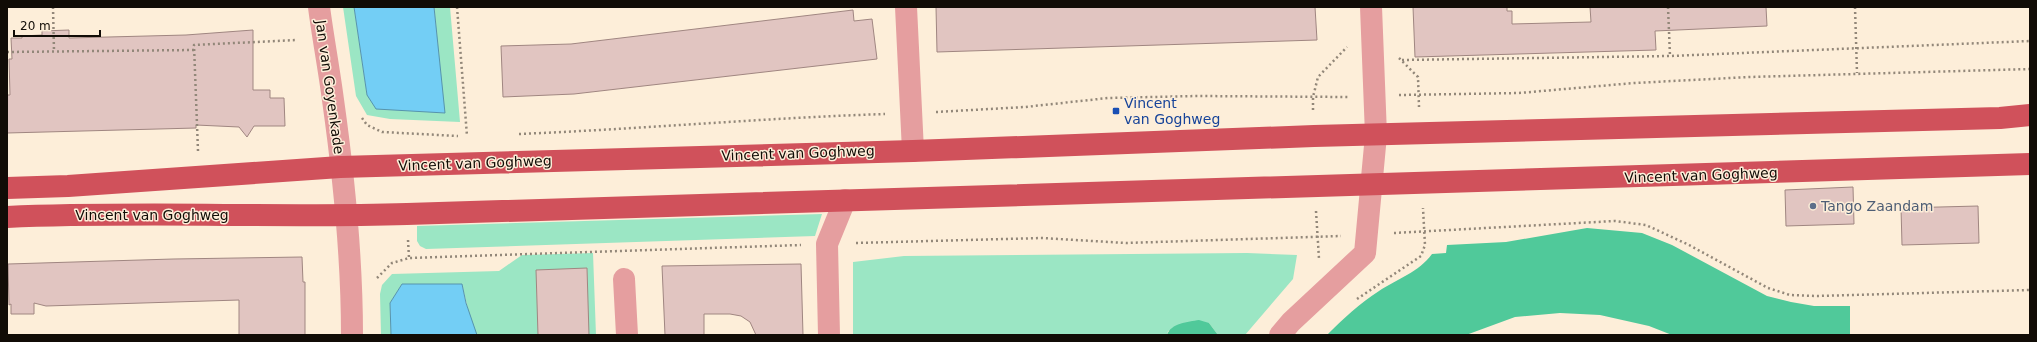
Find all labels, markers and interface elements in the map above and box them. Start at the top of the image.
scale bar [14,12,100,38]
street label: Jan van Goyenkade [313,18,347,155]
text: 20 m [20,19,51,33]
place label: Vincent van Goghweg [1124,95,1220,127]
marker: Vincent van Goghweg [1111,106,1121,116]
street label: Vincent van Goghweg [721,142,875,164]
street label: Vincent van Goghweg [398,152,552,174]
street label: Vincent van Goghweg [1624,164,1778,186]
place label: Tango Zaandam [1820,198,1933,214]
marker: Tango Zaandam [1808,201,1818,211]
street label: Vincent van Goghweg [75,207,229,223]

